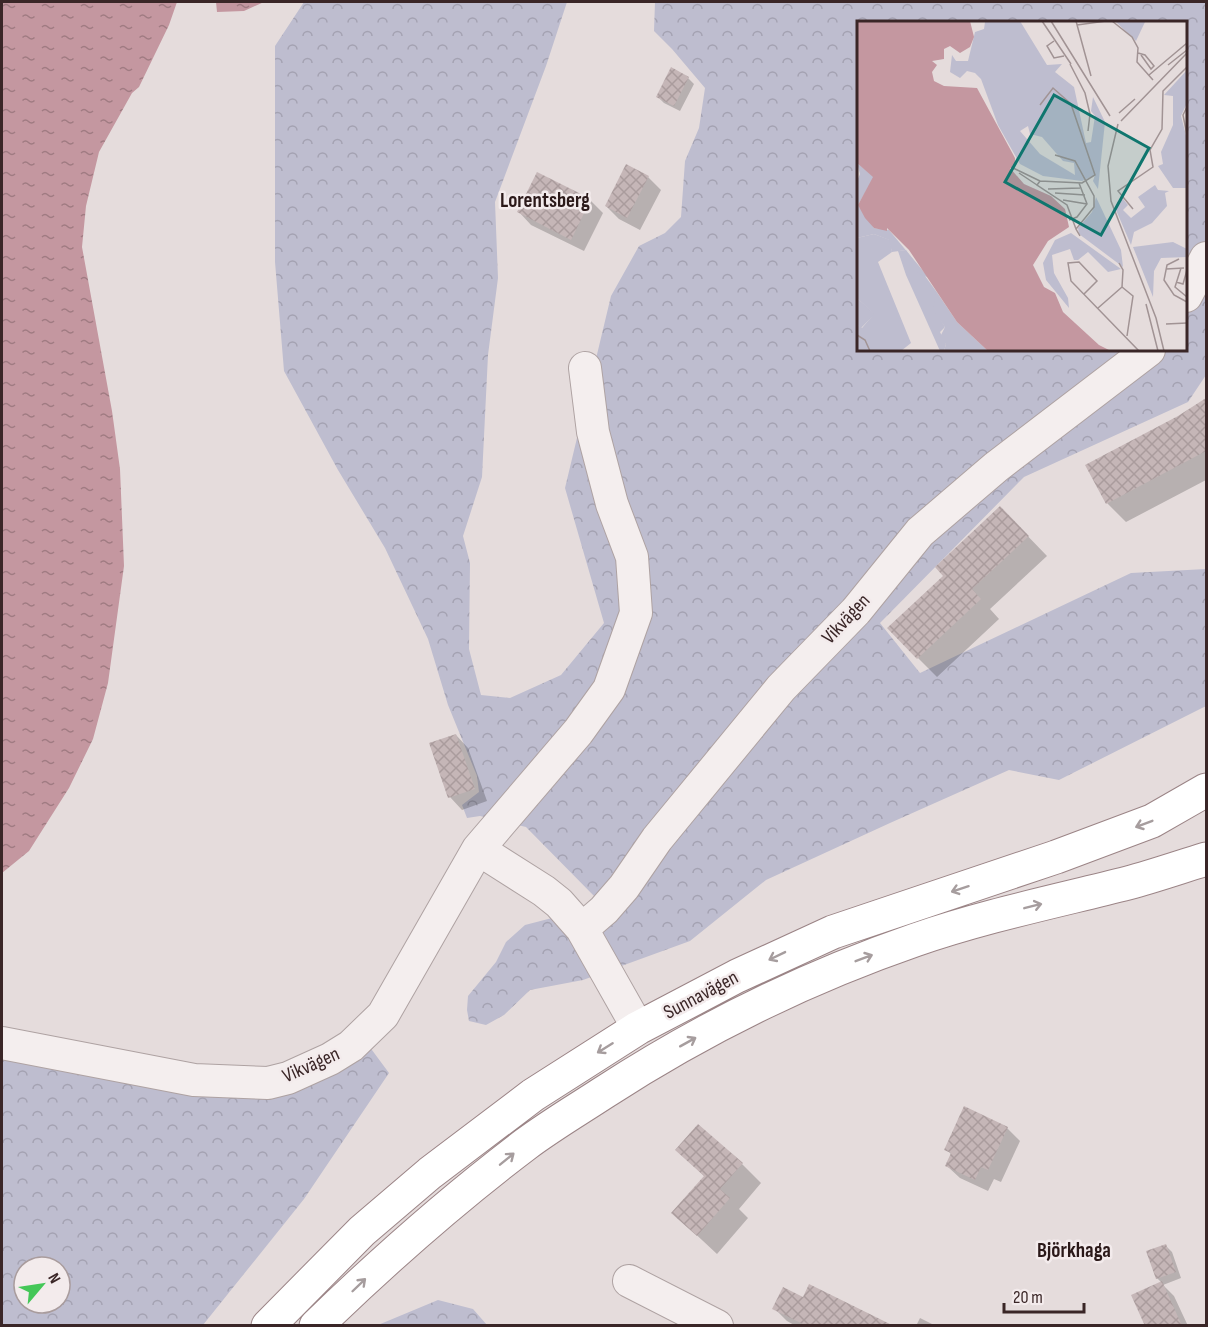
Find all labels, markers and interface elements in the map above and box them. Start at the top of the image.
inset map [857,21,1187,351]
district label: Lorentsberg [500,188,590,213]
street label: Vikvägen [817,589,875,649]
one-way arrow [1135,819,1153,830]
one-way arrow [951,884,970,895]
one-way arrow [1023,900,1042,912]
one-way arrow [768,951,786,963]
one-way arrow [855,952,873,963]
street label: Sunnavägen [659,965,743,1025]
one-way arrow [679,1036,697,1047]
street label: Vikvägen [279,1042,343,1088]
one-way arrow [597,1043,614,1055]
one-way arrow [499,1153,515,1166]
district label: Björkhaga [1037,1238,1111,1263]
north arrow [12,1255,72,1315]
text: N [43,1270,64,1287]
scale bar [1004,1276,1084,1314]
one-way arrow [351,1278,366,1292]
text: 20 m [1013,1287,1043,1308]

